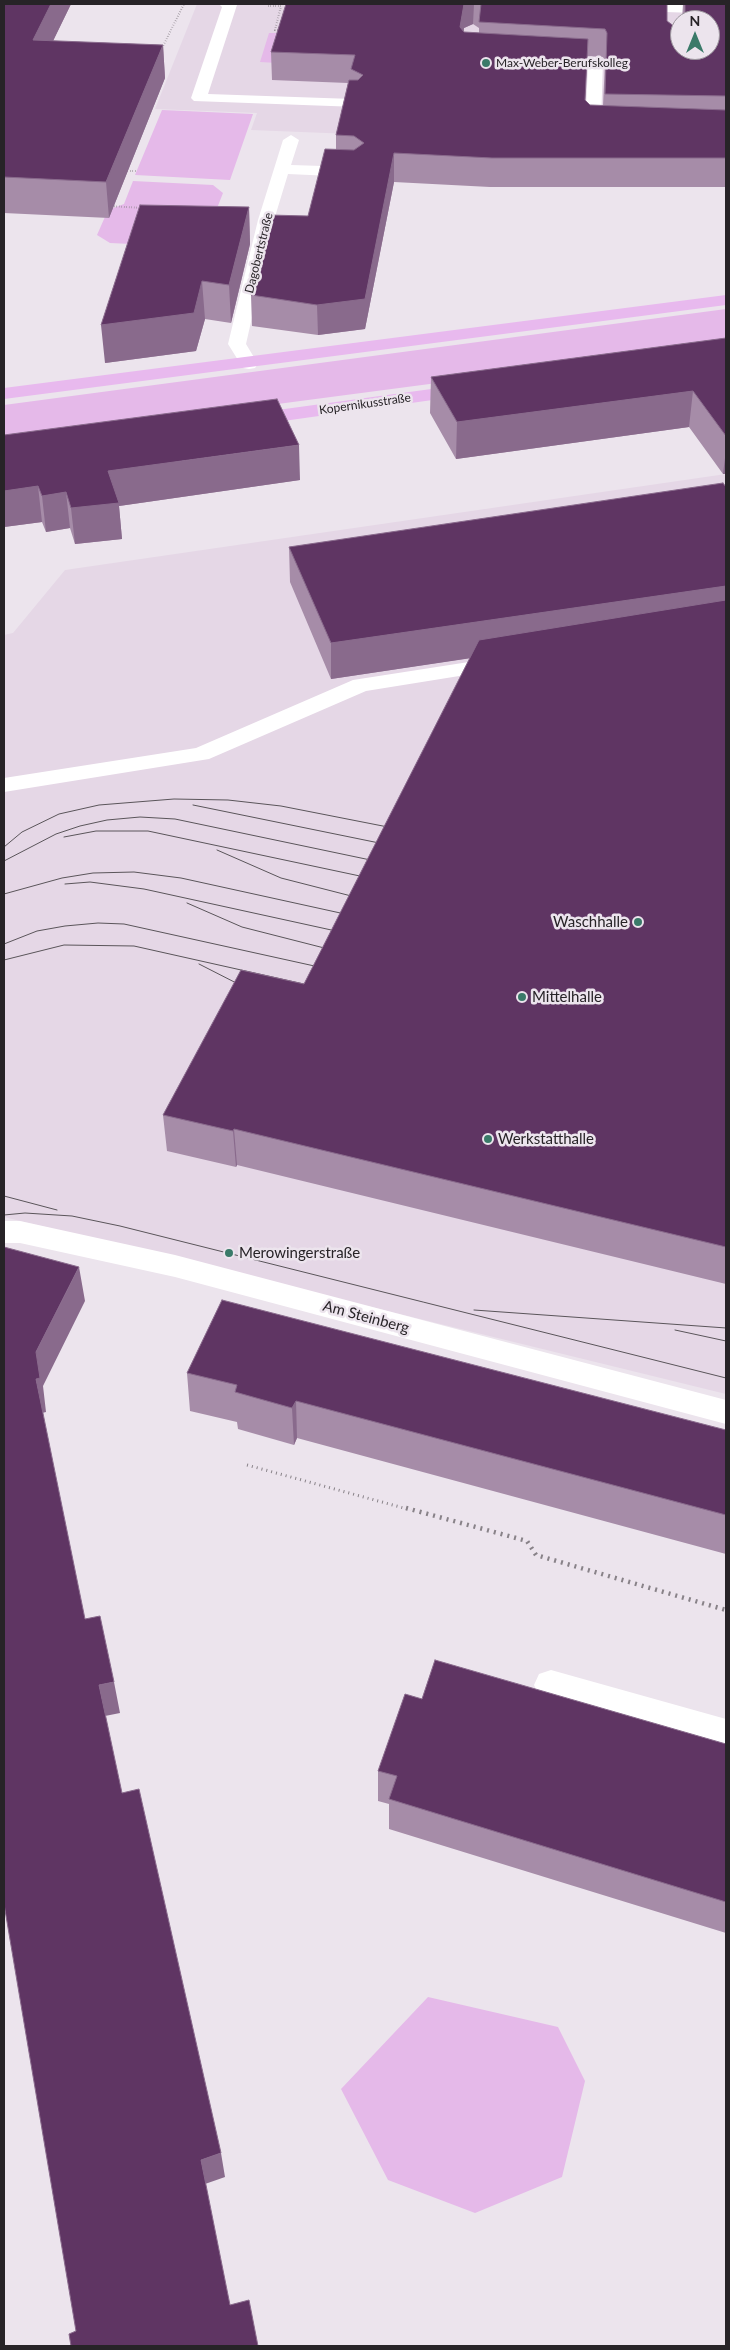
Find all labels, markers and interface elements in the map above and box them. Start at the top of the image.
north arrow [670,10,720,60]
text: N [690,12,700,29]
place label: Max-Weber-Berufskolleg [496,56,628,70]
marker: Max-Weber-Berufskolleg [480,57,492,69]
street label: Dagobertstraße [242,211,276,295]
street label: Kopernikusstraße [318,390,412,418]
place label: Waschhalle [553,913,628,931]
marker: Waschhalle [632,916,644,928]
place label: Mittelhalle [532,988,602,1006]
marker: Mittelhalle [516,991,528,1003]
place label: Werkstatthalle [498,1130,594,1148]
marker: Werkstatthalle [482,1133,494,1145]
place label: Merowingerstraße [239,1244,360,1262]
marker: Merowingerstraße [223,1247,235,1259]
street label: Am Steinberg [321,1297,411,1337]

